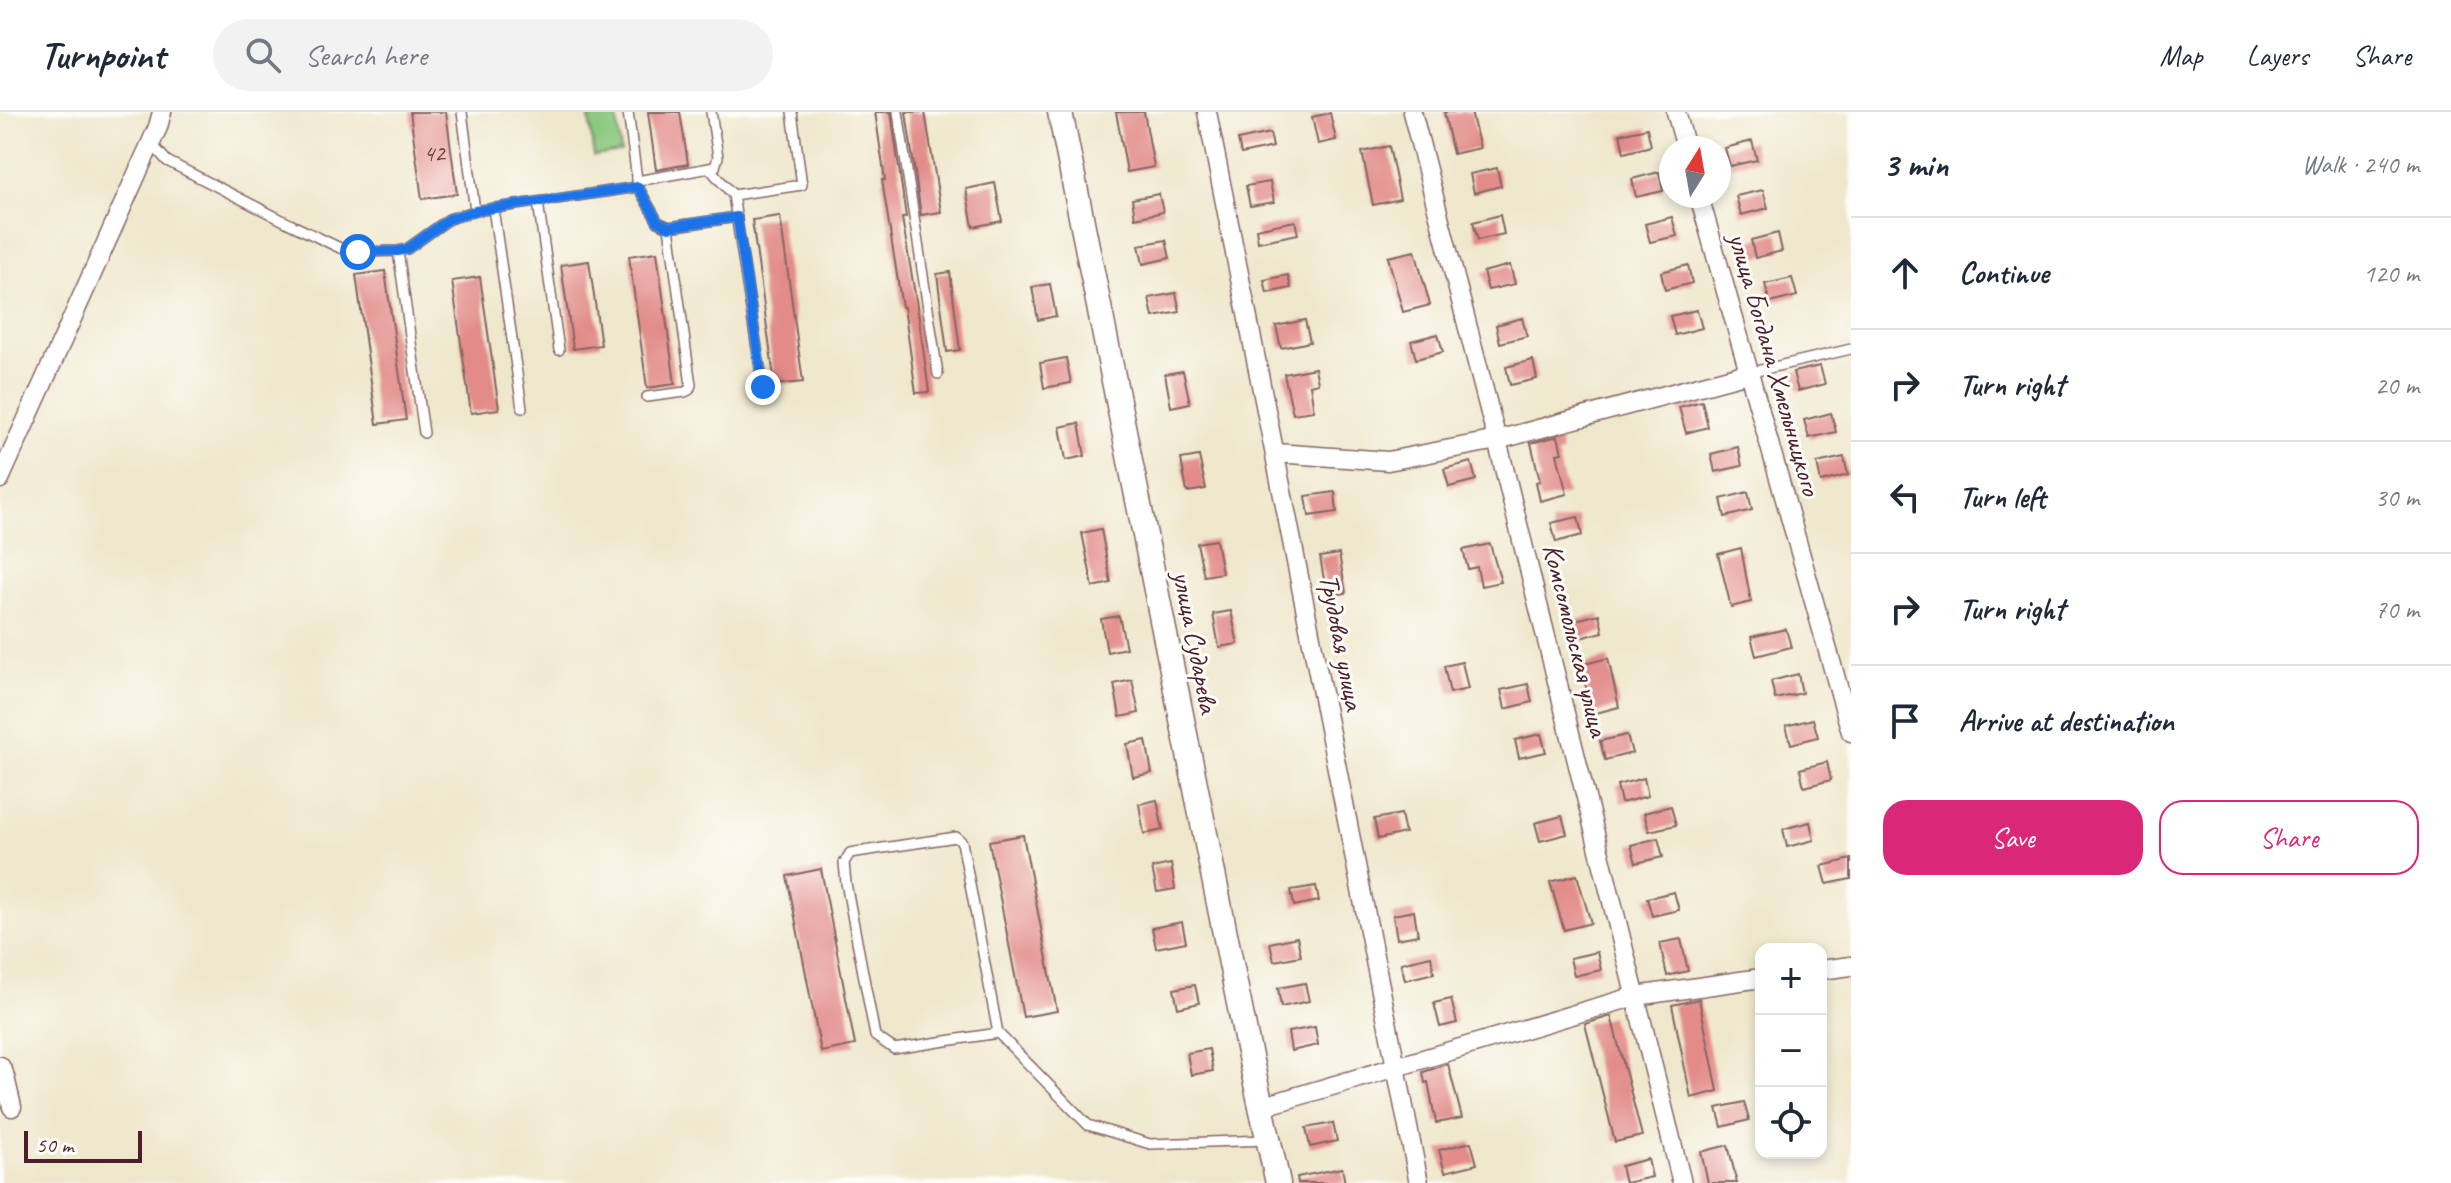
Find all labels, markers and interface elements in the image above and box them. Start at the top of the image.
search box [213,19,773,91]
text: Turnpoint [40,32,165,79]
icon: search [241,33,285,77]
text: Search here [305,36,427,74]
text: Map [2160,38,2203,73]
text: Layers [2247,38,2308,73]
text: Share [2352,38,2411,73]
north arrow [1659,136,1731,208]
house number: 42 [423,138,447,168]
text: 3 min [1883,143,1948,186]
text: Walk · 240 m [2302,148,2419,181]
street label: улица Богдана Хмельницкого [1720,227,1830,501]
route start [340,234,376,270]
icon: ahead [1883,251,1927,295]
text: Continue [1959,254,2049,292]
text: 120 m [2363,257,2419,290]
icon: right [1883,363,1927,407]
text: Turn right [1959,366,2064,404]
route end [745,369,781,405]
text: 20 m [2375,369,2419,402]
icon: left [1883,475,1927,519]
text: Turn left [1959,478,2046,516]
text: 30 m [2375,481,2419,514]
street label: Комсомольская улица [1535,540,1617,742]
street label: улица Сударева [1165,566,1227,718]
street label: Трудовая улица [1312,571,1373,715]
icon: right [1883,587,1927,631]
text: Turn right [1959,590,2064,628]
text: 70 m [2375,593,2419,626]
icon: arrive [1883,699,1927,743]
text: Arrive at destination [1959,702,2174,740]
button: Save [1883,800,2143,875]
button: Share [2159,800,2419,875]
map controls [1755,943,1827,1159]
button: + [1755,943,1827,1015]
button: − [1755,1015,1827,1087]
button: locate [1755,1087,1827,1159]
scale bar [24,1127,142,1163]
text: 50 m [36,1131,73,1159]

